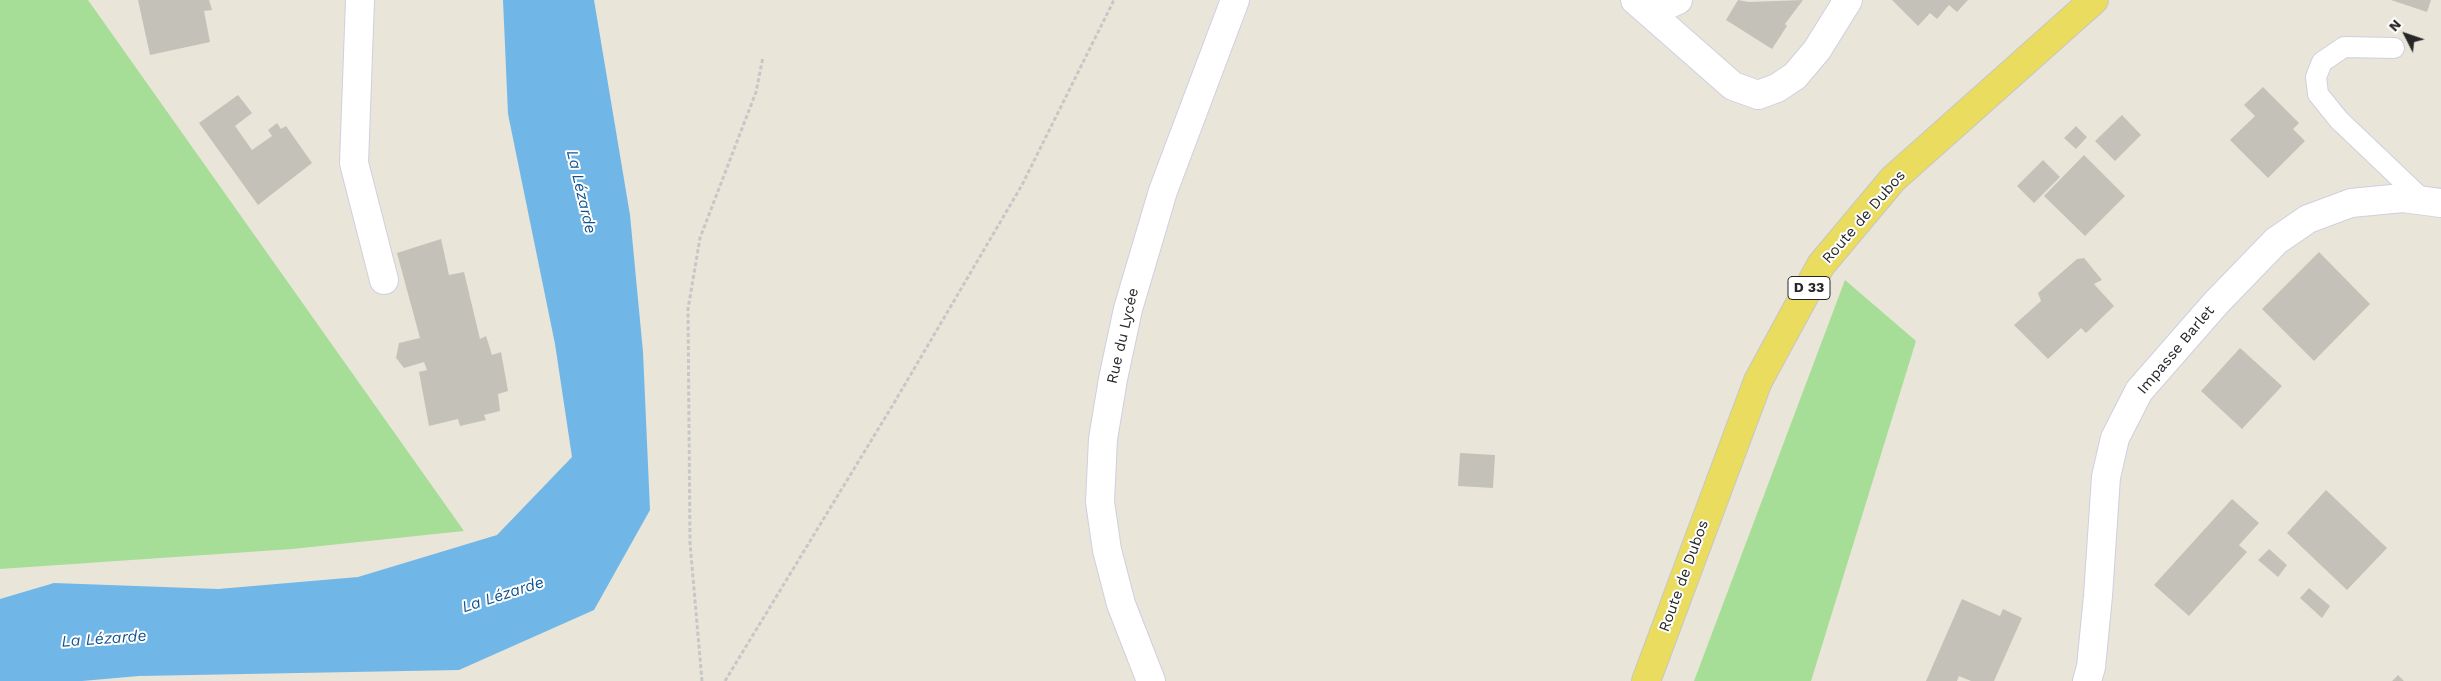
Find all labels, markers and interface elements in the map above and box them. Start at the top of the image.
north arrow [2381,10,2431,60]
text: N [2385,16,2404,34]
water label: La Lézarde [562,148,600,236]
street label: Route de Dubos [1819,167,1909,267]
road number: D 33 [1788,276,1830,300]
street label: Rue du Lycée [1103,286,1143,386]
street label: Impasse Barlet [2134,302,2218,398]
street label: Route de Dubos [1655,518,1713,634]
water label: La Lézarde [460,573,546,617]
water label: La Lézarde [61,626,147,652]

